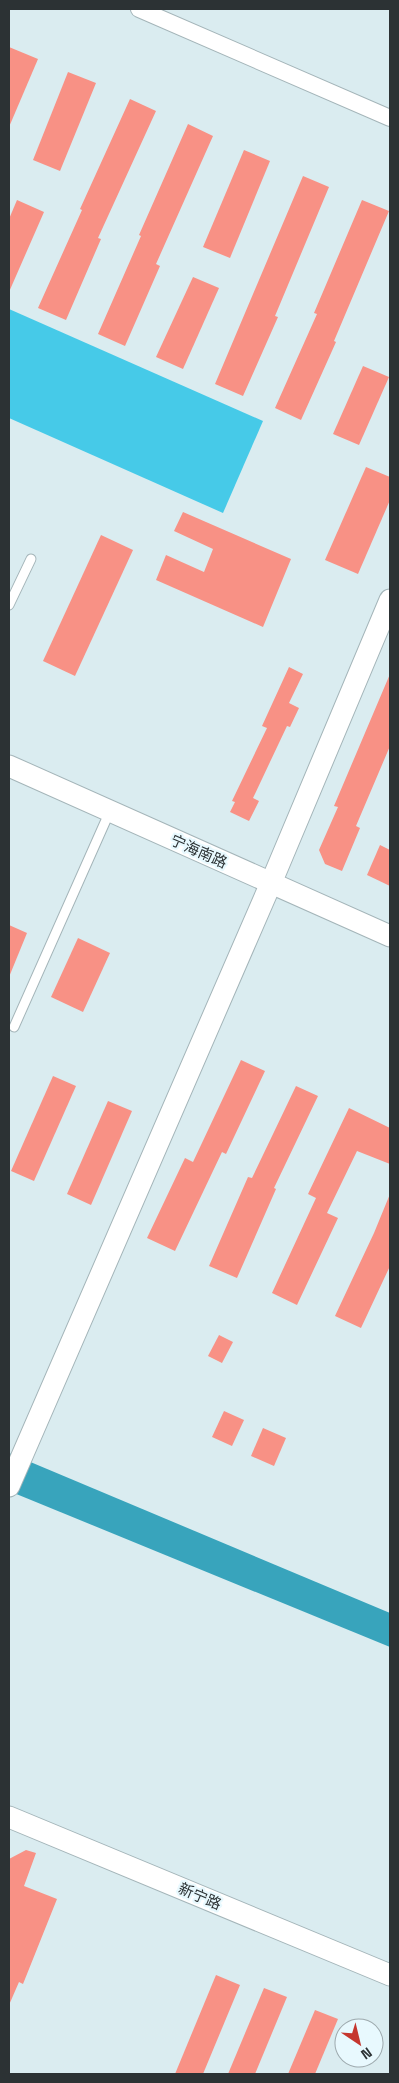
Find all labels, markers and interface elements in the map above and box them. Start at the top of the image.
street label: 宁海南路 [168,830,230,872]
street label: 新宁路 [176,1878,224,1914]
north arrow [334,2018,384,2068]
text: N [357,2044,375,2064]

